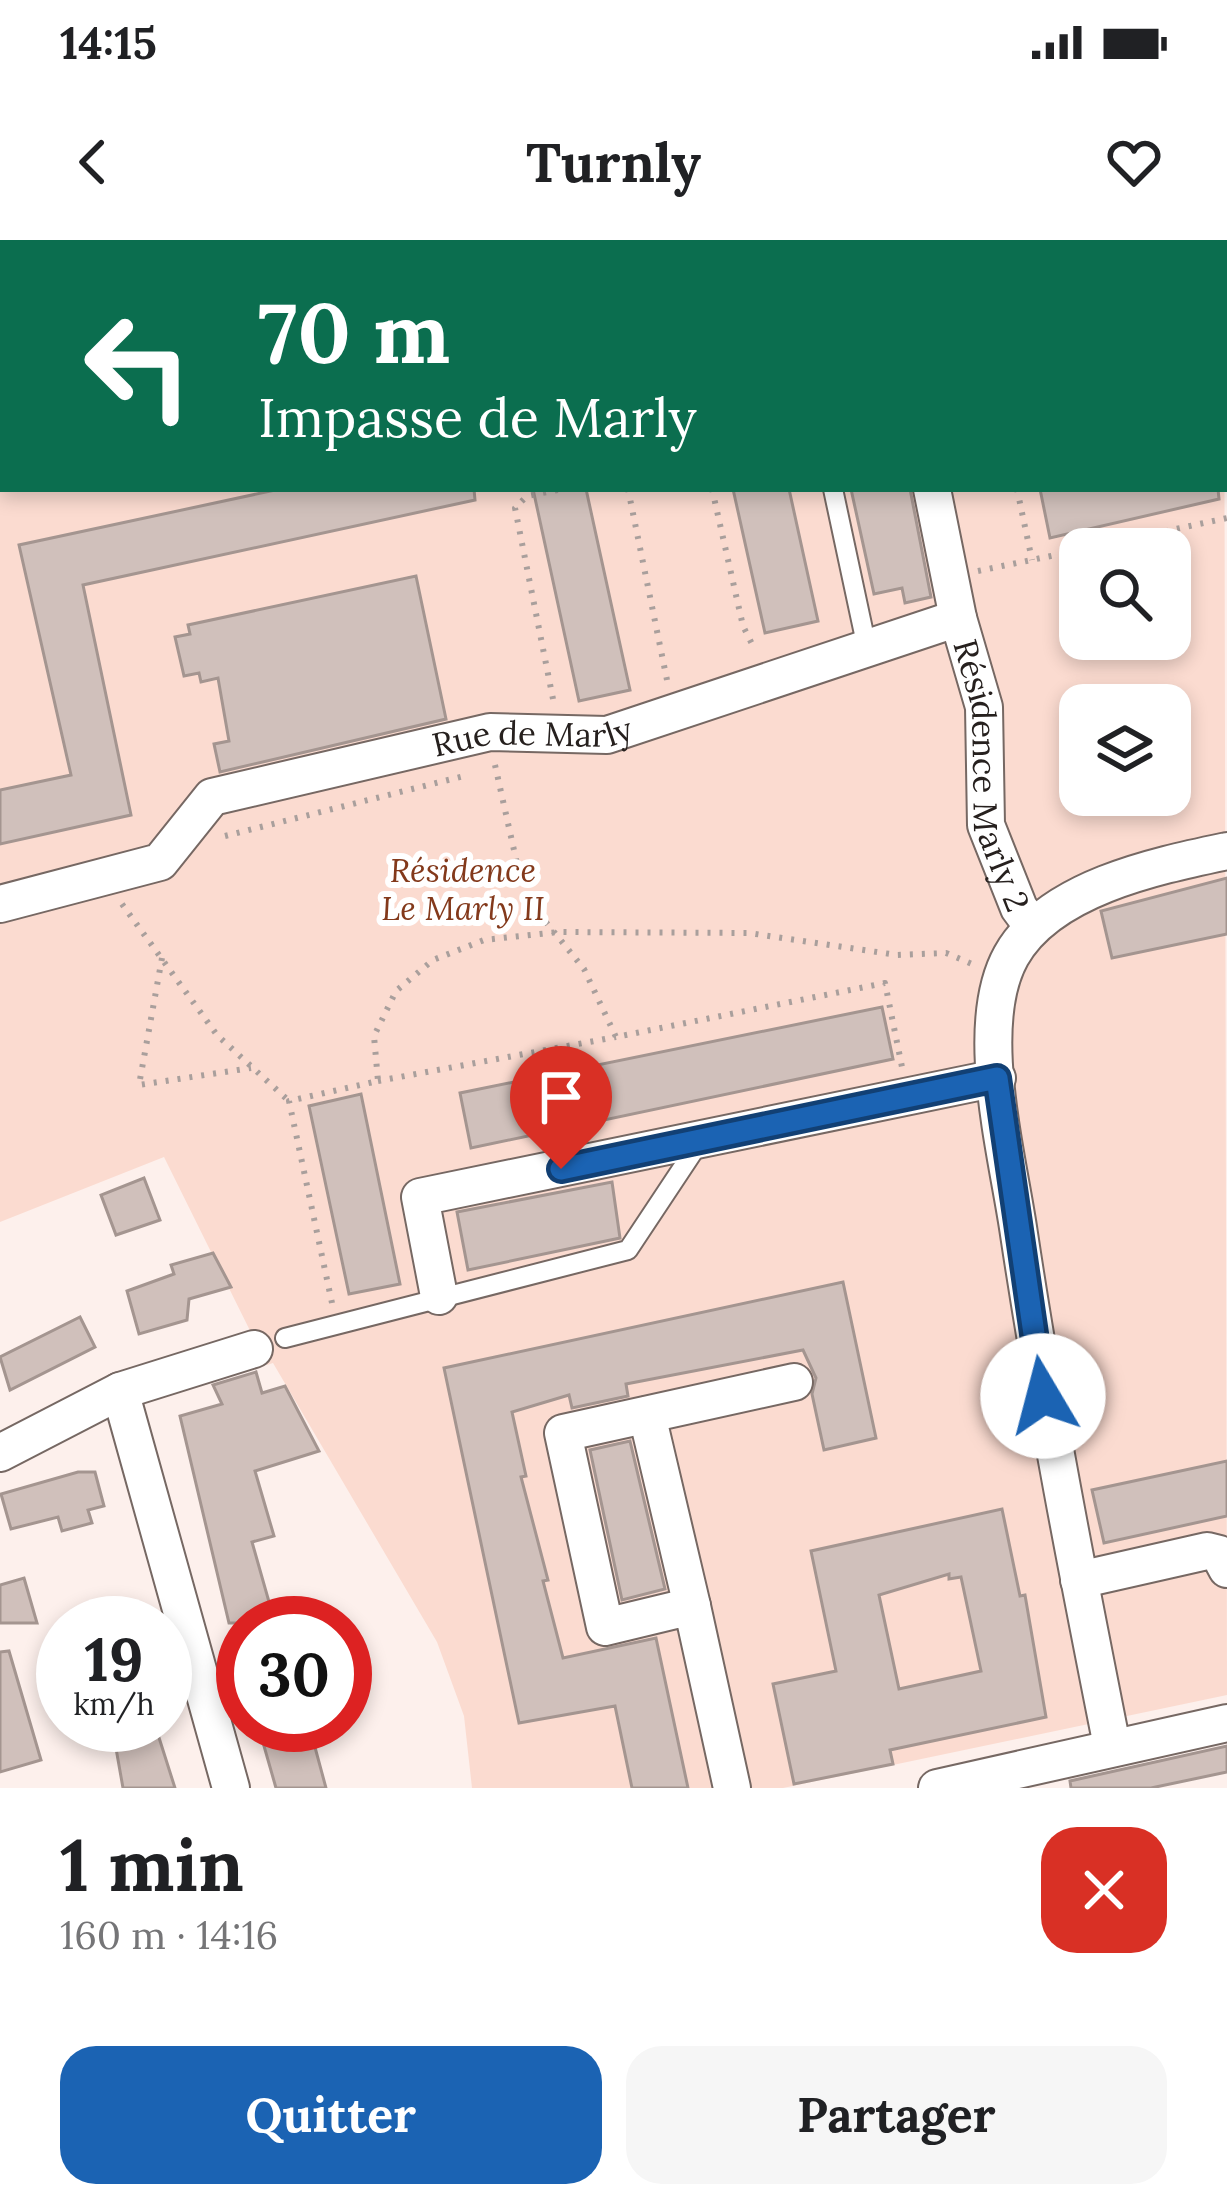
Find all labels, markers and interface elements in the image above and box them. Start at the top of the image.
text: 14:15 [60,14,157,71]
text: Turnly [526,128,701,197]
icon: back [60,129,126,195]
icon: heart [1101,129,1167,195]
text: 70 m [258,278,450,386]
icon: left [60,288,216,444]
text: Impasse de Marly [258,383,697,452]
map controls [1059,528,1191,816]
button: search [1059,528,1191,660]
street label: Résidence Marly 2 [944,634,1039,917]
button: layers [1059,684,1191,816]
street label: Rue de Marly [428,707,638,766]
park label: Résidence Le Marly II [381,849,545,929]
pin [510,1046,612,1169]
icon: arrive [528,1064,594,1130]
position arrow [980,1333,1106,1459]
speed limit sign: 30 [216,1596,372,1752]
text: 19 [85,1621,143,1697]
text: km/h [73,1685,155,1723]
text: 1 min [60,1819,244,1911]
button: close [1041,1827,1167,1953]
text: 160 m · 14:16 [60,1910,278,1960]
button: Quitter [60,2046,602,2184]
button: Partager [626,2046,1167,2184]

